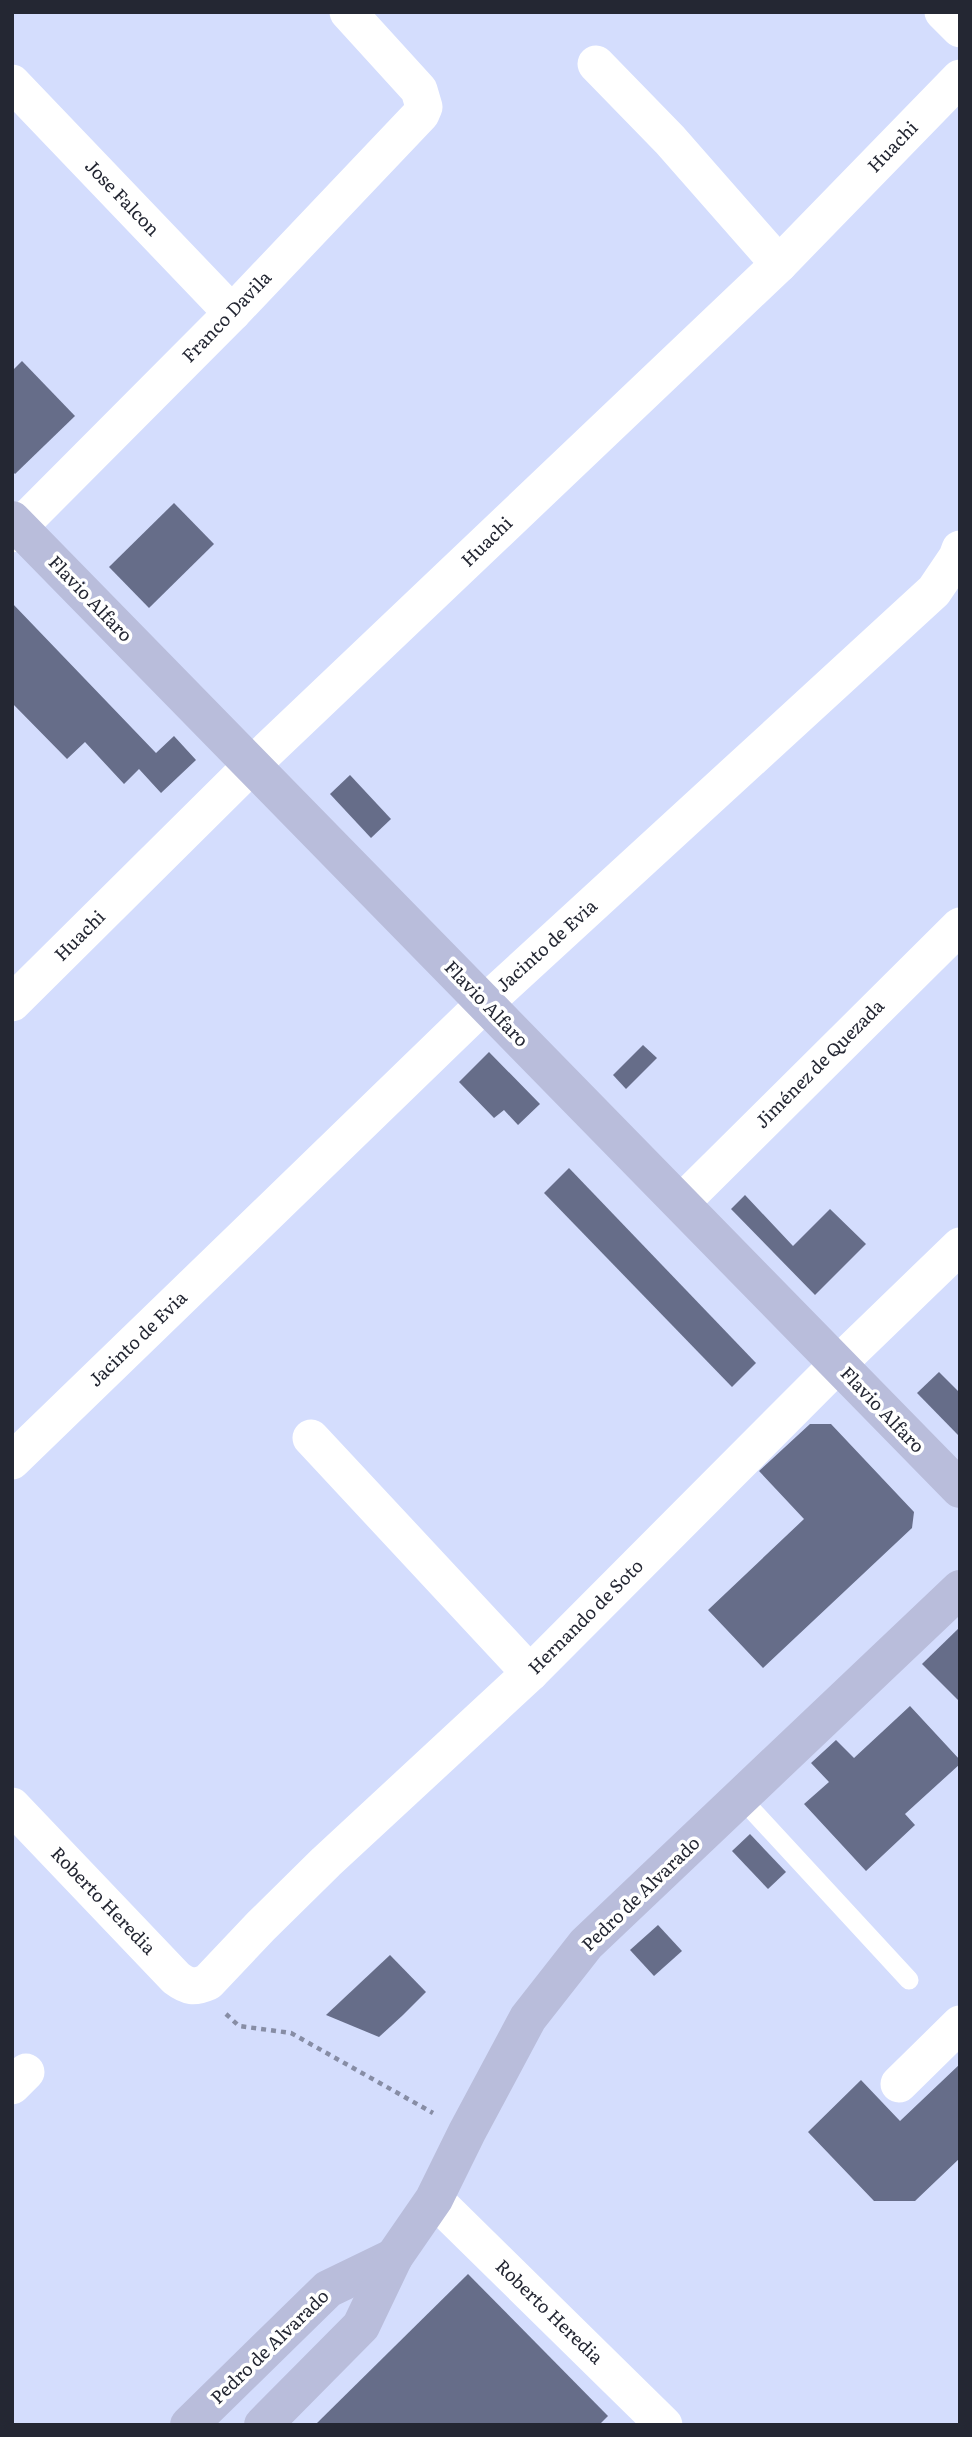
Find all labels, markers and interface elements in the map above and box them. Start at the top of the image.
street label: Huachi [860,114,923,178]
street label: Jose Falcon [79,152,167,242]
street label: Franco Davila [175,264,277,368]
street label: Huachi [454,509,518,572]
street label: Flavio Alfaro [43,549,139,647]
street label: Jacinto de Evia [490,892,603,998]
street label: Huachi [47,903,111,967]
street label: Flavio Alfaro [439,954,535,1052]
street label: Jiménez de Quezada [748,992,890,1134]
street label: Jacinto de Evia [82,1284,192,1392]
street label: Flavio Alfaro [835,1360,931,1458]
street label: Hernando de Soto [521,1552,649,1680]
street label: Pedro de Alvarado [575,1829,705,1957]
street label: Roberto Heredia [45,1840,163,1960]
street label: Roberto Heredia [490,2252,610,2370]
street label: Pedro de Alvarado [204,2282,334,2410]

